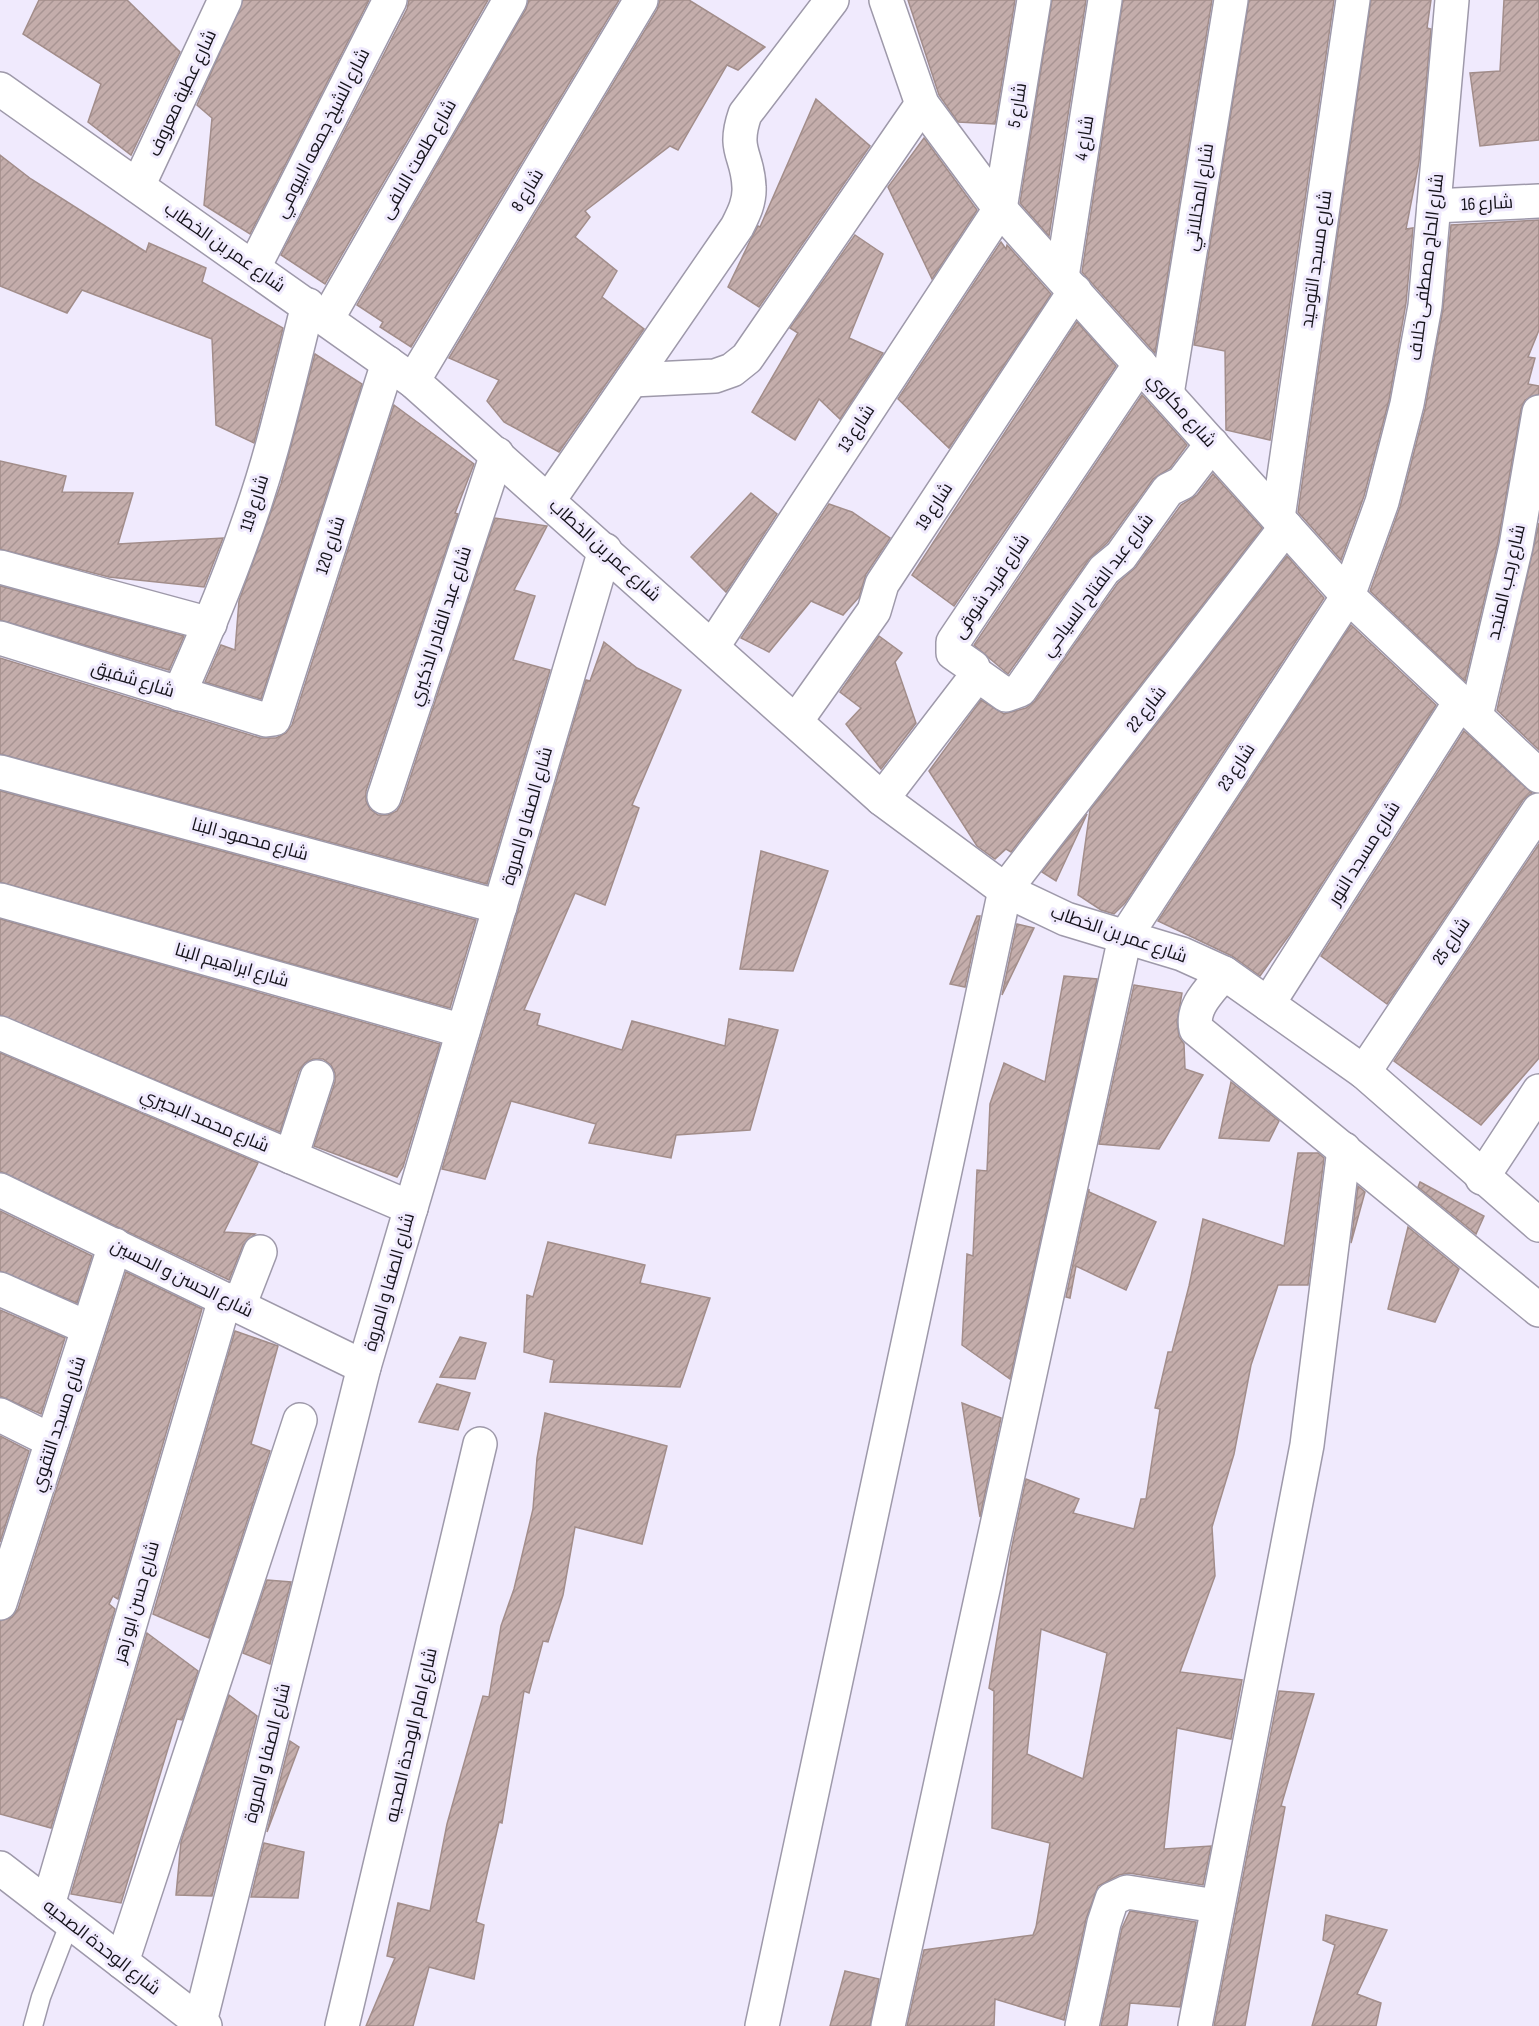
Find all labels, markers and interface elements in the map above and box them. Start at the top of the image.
street label: شارع عطية معروف [144,27,222,160]
street label: شارع الشيخ جمعه البيومي [271,45,377,223]
street label: شارع 5 [1004,81,1032,129]
street label: شارع طلعت الالفى [376,96,462,223]
street label: شارع 4 [1071,114,1099,162]
street label: شارع المخللاتي [1181,142,1221,253]
street label: شارع 8 [507,165,549,216]
street label: شارع الحاج مصطفى خلاف [1405,172,1449,362]
street label: شارع مسجد التوحيد [1296,189,1338,329]
street label: شارع 16 [1461,192,1514,216]
street label: شارع عمر بن الخطاب [160,198,289,298]
street label: شارع مكاوي [1141,369,1220,454]
street label: شارع 13 [834,401,880,456]
street label: شارع 119 [235,472,274,534]
street label: شارع 19 [911,479,958,534]
street label: شارع عمر بن الخطاب [544,495,665,607]
street label: شارع عبد الفتاح السياحي [1037,510,1160,663]
street label: شارع 120 [311,514,351,577]
street label: شارع رجب المنجد [1483,522,1531,642]
street label: شارع فريد شوقى [949,530,1035,643]
street label: شارع عبد القادر الذكيري [405,544,479,710]
street label: شارع شفيق [89,657,177,703]
street label: شارع 22 [1122,682,1172,737]
street label: شارع 23 [1213,739,1260,796]
street label: شارع الصفا و المروة [498,745,558,888]
street label: شارع مسجد النور [1324,798,1406,910]
street label: شارع محمود البنا [189,814,311,866]
street label: شارع عمر بن الخطاب [1048,901,1190,969]
street label: شارع 25 [1428,914,1476,969]
street label: شارع ابراهيم البنا [172,939,291,993]
street label: شارع محمد البحيري [136,1084,272,1160]
street label: شارع الصفا و المروة [360,1211,420,1354]
street label: شارع الحسن و الحسين [107,1235,256,1323]
street label: شارع مسجد التقوي [27,1354,93,1495]
street label: شارع حسن ابو زهر [109,1539,165,1667]
street label: شارع امام الوحدة الصحيه [381,1646,443,1825]
street label: شارع الصفا و المروة [240,1681,296,1825]
street label: شارع الوحدة الصحيه [38,1895,164,2000]

